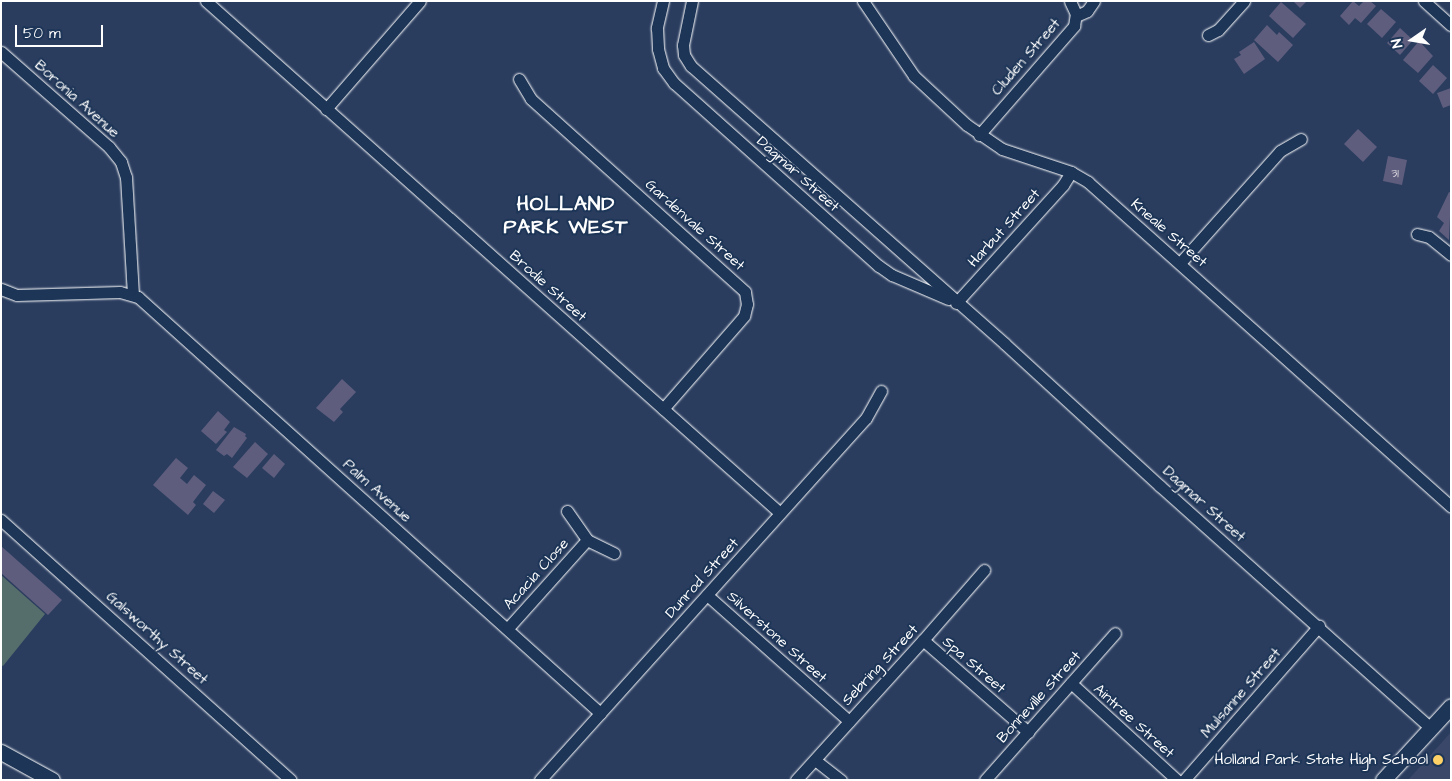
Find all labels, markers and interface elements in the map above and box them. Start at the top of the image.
scale bar [18,15,105,47]
street label: Cluden Street [988,15,1064,99]
north arrow [1387,15,1437,65]
text: 50 m [23,23,61,44]
text: N [1387,37,1408,50]
street label: Boronia Avenue [31,56,123,142]
street label: Dagmar Street [753,132,843,216]
house number: 31 [1391,167,1399,181]
street label: Gardenvale Street [642,176,748,274]
street label: Harbut Street [964,185,1044,271]
district label: HOLLAND PARK WEST [502,193,630,240]
street label: Kneale Street [1127,195,1211,271]
street label: Brodie Street [506,247,590,325]
street label: Palm Avenue [339,456,415,526]
street label: Dagmar Street [1159,462,1249,546]
street label: Dunrod Street [661,534,743,622]
street label: Acacia Close [499,535,573,613]
street label: Silverstone Street [723,587,831,687]
street label: Galsworthy Street [102,588,212,688]
street label: Sebring Street [838,621,922,709]
street label: Spa Street [939,633,1009,697]
street label: Mulsanne Street [1197,644,1285,742]
street label: Bonneville Street [993,647,1085,747]
street label: Aintree Street [1090,680,1178,762]
place label: Holland Park State High School [1214,751,1428,769]
marker: Holland Park State High School [1432,754,1444,766]

